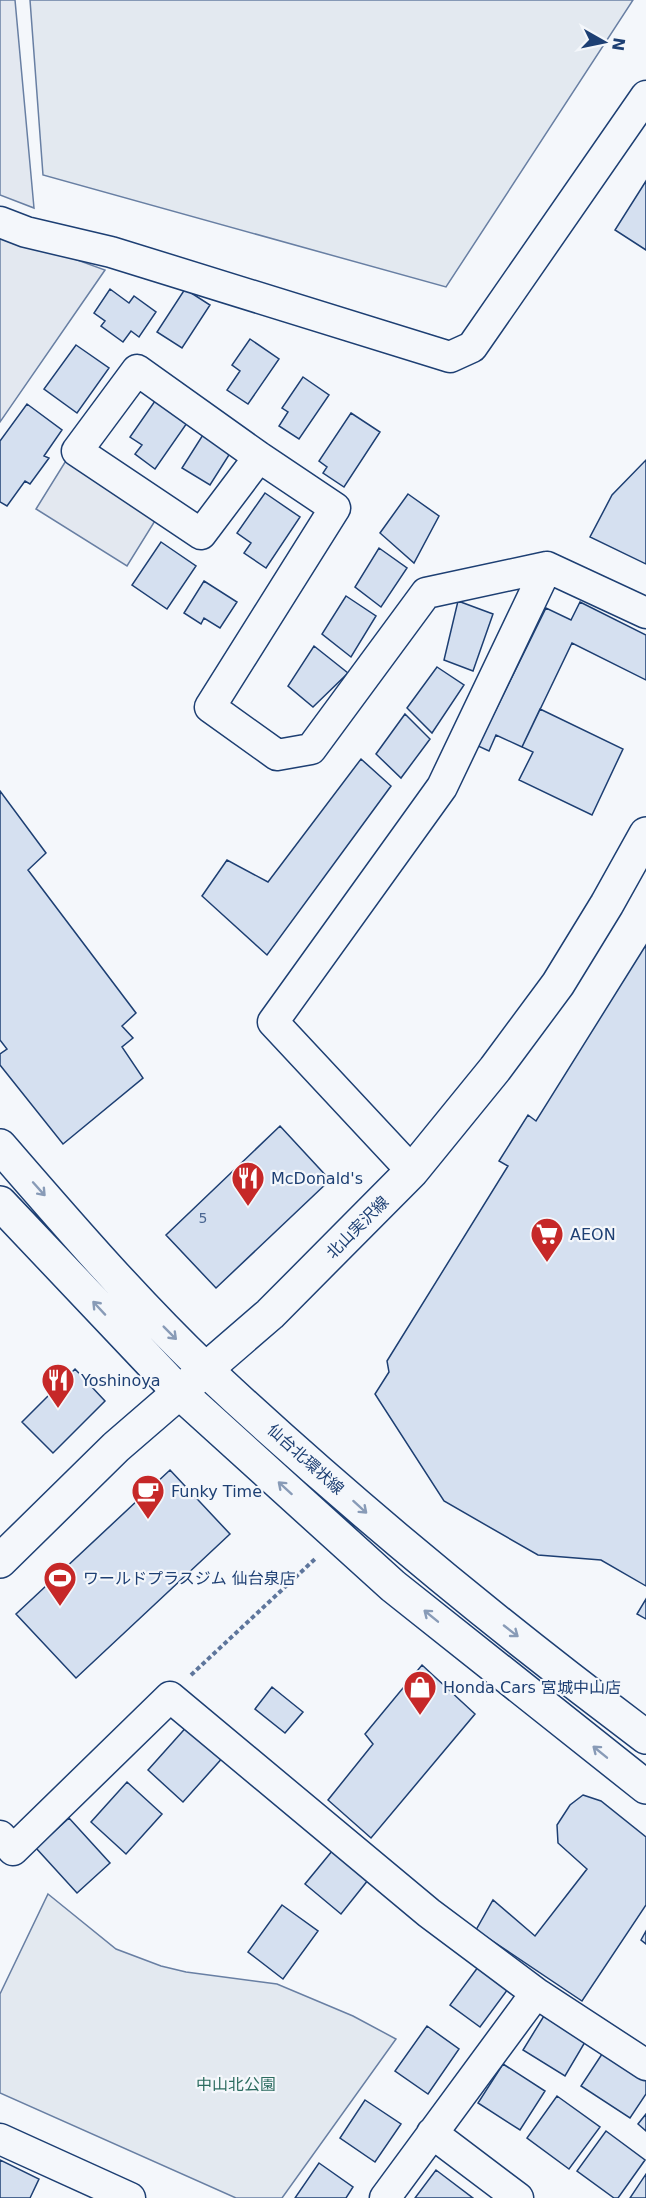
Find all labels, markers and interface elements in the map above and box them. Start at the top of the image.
north arrow [574,12,634,72]
text: N [608,36,629,52]
restaurant icon: McDonald's [230,1160,266,1207]
place label: McDonald's [271,1169,363,1188]
one-way arrow [32,1182,46,1197]
street label: 北山実沢線 [322,1192,392,1262]
house number: 5 [199,1210,207,1226]
supermarket icon: AEON [529,1216,565,1263]
place label: AEON [570,1225,616,1244]
one-way arrow [92,1301,107,1316]
one-way arrow [163,1326,177,1341]
restaurant icon: Yoshinoya [40,1362,76,1409]
place label: Yoshinoya [80,1371,161,1390]
street label: 仙台北環状線 [264,1420,348,1499]
cafe icon: Funky Time [130,1473,166,1520]
one-way arrow [278,1481,293,1495]
place label: Funky Time [171,1482,262,1501]
one-way arrow [353,1500,368,1514]
sports icon: ワールドプラスジム 仙台泉店 [42,1560,78,1607]
place label: ワールドプラスジム 仙台泉店 [83,1569,296,1588]
one-way arrow [423,1610,439,1623]
one-way arrow [503,1625,519,1638]
shop icon: Honda Cars 宮城中山店 [402,1669,438,1716]
place label: Honda Cars 宮城中山店 [443,1678,621,1697]
one-way arrow [592,1745,608,1758]
park label: 中山北公園 [196,2075,276,2094]

